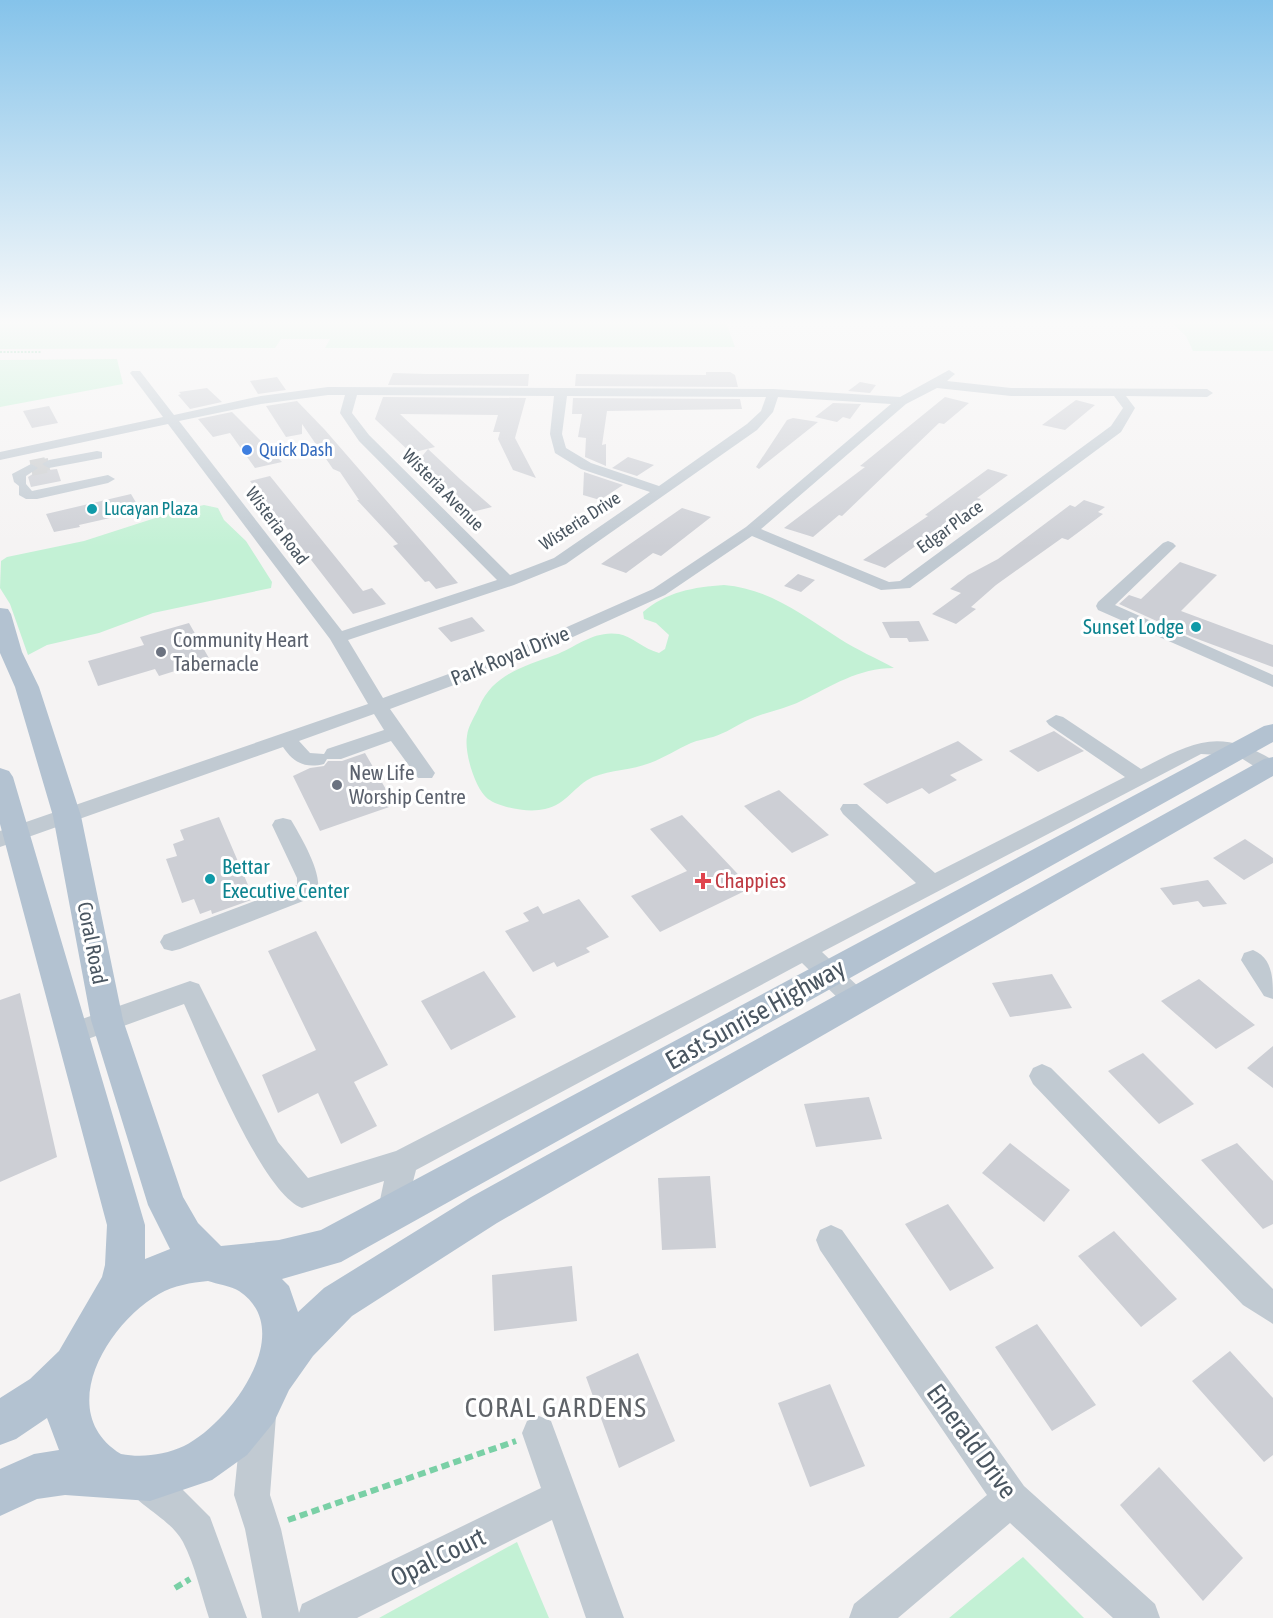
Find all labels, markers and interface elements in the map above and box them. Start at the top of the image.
place label: Quick Dash [259,439,333,460]
marker: Quick Dash [240,443,254,457]
street label: Wisteria Avenue [398,444,489,535]
street label: Wisteria Road [242,483,313,569]
street label: Wisteria Drive [535,487,624,554]
street label: Edgar Place [913,496,987,558]
place label: Lucayan Plaza [104,498,198,519]
marker: Lucayan Plaza [85,502,99,516]
place label: Sunset Lodge [1083,614,1184,638]
street label: Park Royal Drive [447,620,572,690]
marker: Sunset Lodge [1189,620,1203,634]
place label: Community Heart Tabernacle [173,627,309,675]
marker: Community Heart Tabernacle [154,645,168,659]
place label: New Life Worship Centre [349,760,466,808]
marker: New Life Worship Centre [330,778,344,792]
place label: Bettar Executive Center [222,854,350,902]
place label: Chappies [715,868,786,892]
marker: Bettar Executive Center [203,872,217,886]
marker: Chappies [696,874,710,888]
street label: Coral Road [73,900,113,986]
street label: East Sunrise Highway [660,952,850,1076]
street label: Emerald Drive [921,1378,1023,1504]
district label: CORAL GARDENS [465,1392,647,1423]
street label: Opal Court [386,1521,490,1593]

